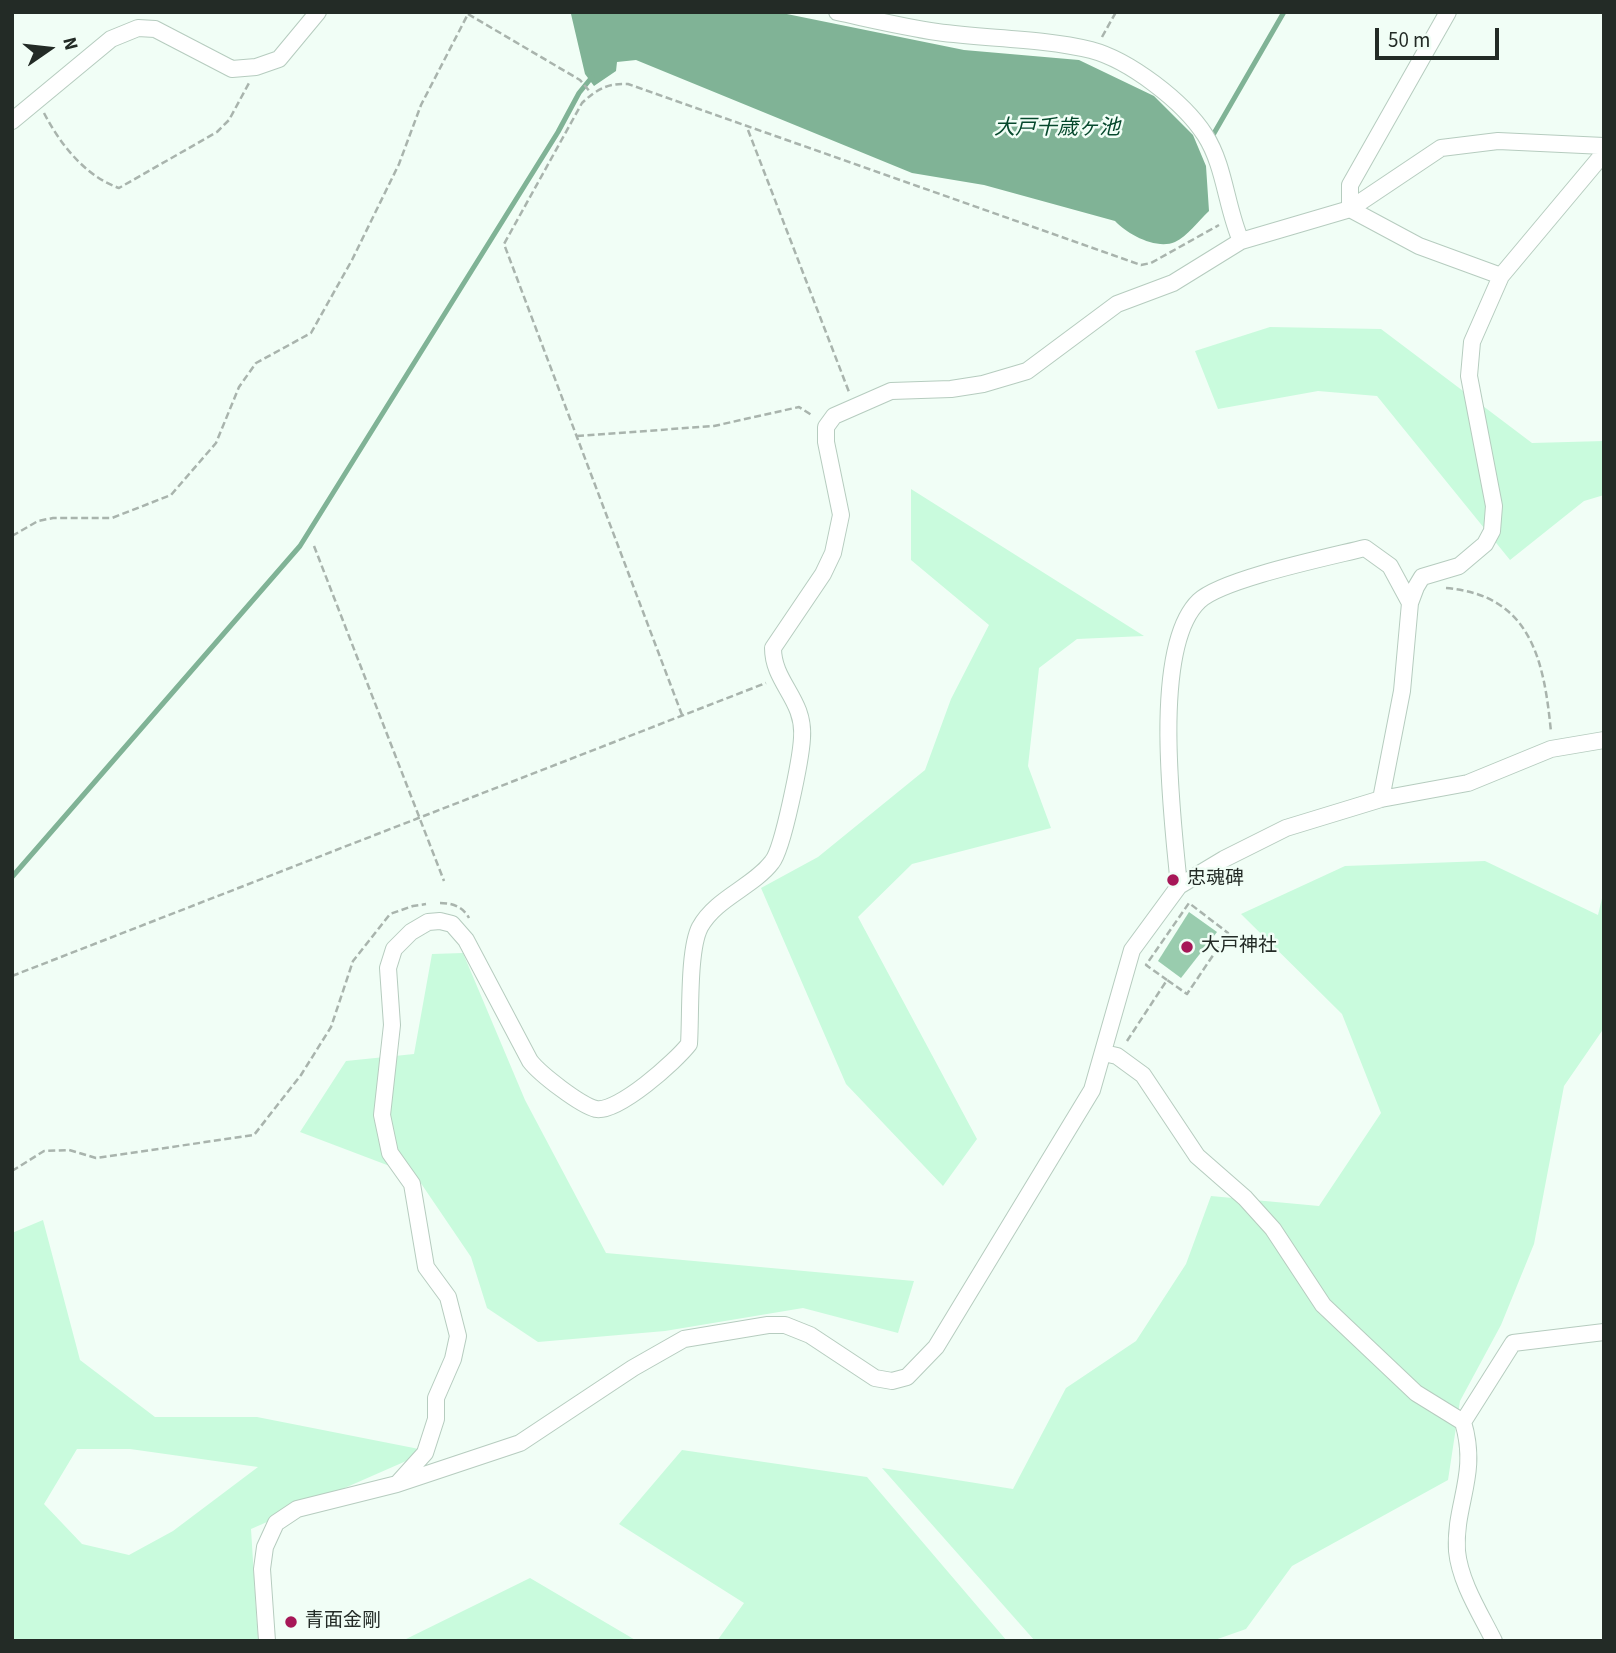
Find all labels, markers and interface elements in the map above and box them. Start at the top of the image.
north arrow [14,14,84,84]
scale bar [1378,14,1502,58]
text: 50 m [1388,25,1430,55]
text: N [55,34,84,53]
water label: 大戸千歳ヶ池 [994,116,1120,142]
place label: 忠魂碑 [1187,869,1244,891]
marker: 忠魂碑 [1165,872,1181,888]
place label: 大戸神社 [1201,936,1277,958]
marker: 大戸神社 [1179,939,1195,955]
place label: 青面金剛 [305,1611,381,1633]
marker: 青面金剛 [283,1614,299,1630]

